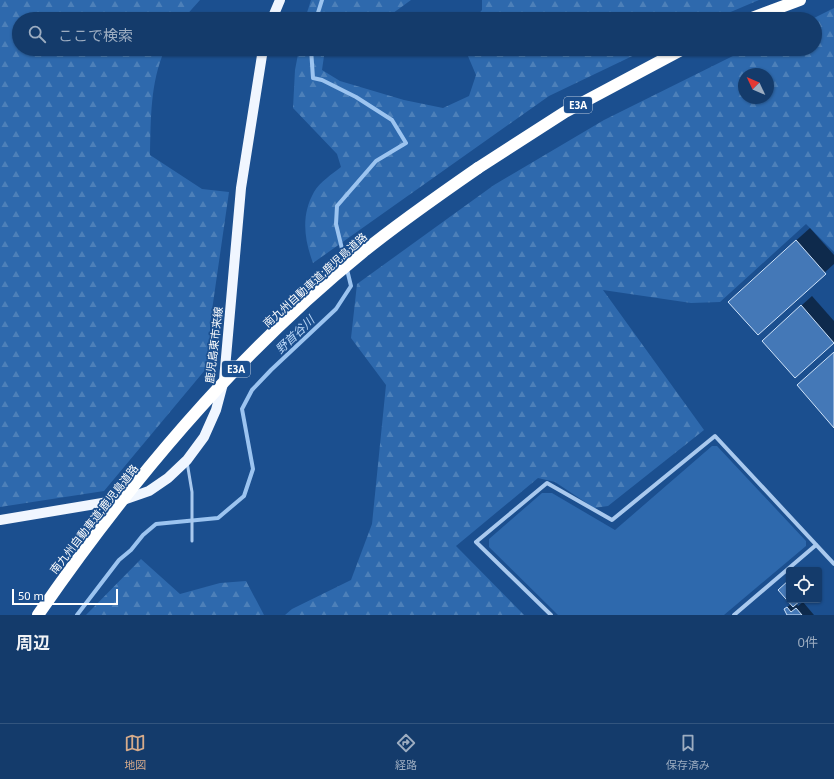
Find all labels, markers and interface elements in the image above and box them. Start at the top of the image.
search box [12,12,822,56]
icon: search [26,23,48,45]
text: ここで検索 [58,25,133,45]
north arrow [738,68,774,104]
road number: E3A [564,97,592,113]
street label: 南九州自動車道;鹿児島道路 [260,229,370,330]
street label: 鹿児島東市来線 [201,306,226,384]
water label: 野首谷川 [271,310,319,357]
road number: E3A [222,361,250,377]
street label: 南九州自動車道;鹿児島道路 [46,461,141,576]
map controls [786,567,822,603]
button: locate [786,567,822,603]
scale bar [12,587,118,606]
text: 50 m [18,588,44,603]
text: 周辺 [16,631,50,654]
text: 0件 [798,633,818,651]
tab: 地図 [124,732,146,772]
tab: 経路 [395,732,417,772]
tab: 保存済み [666,732,710,772]

